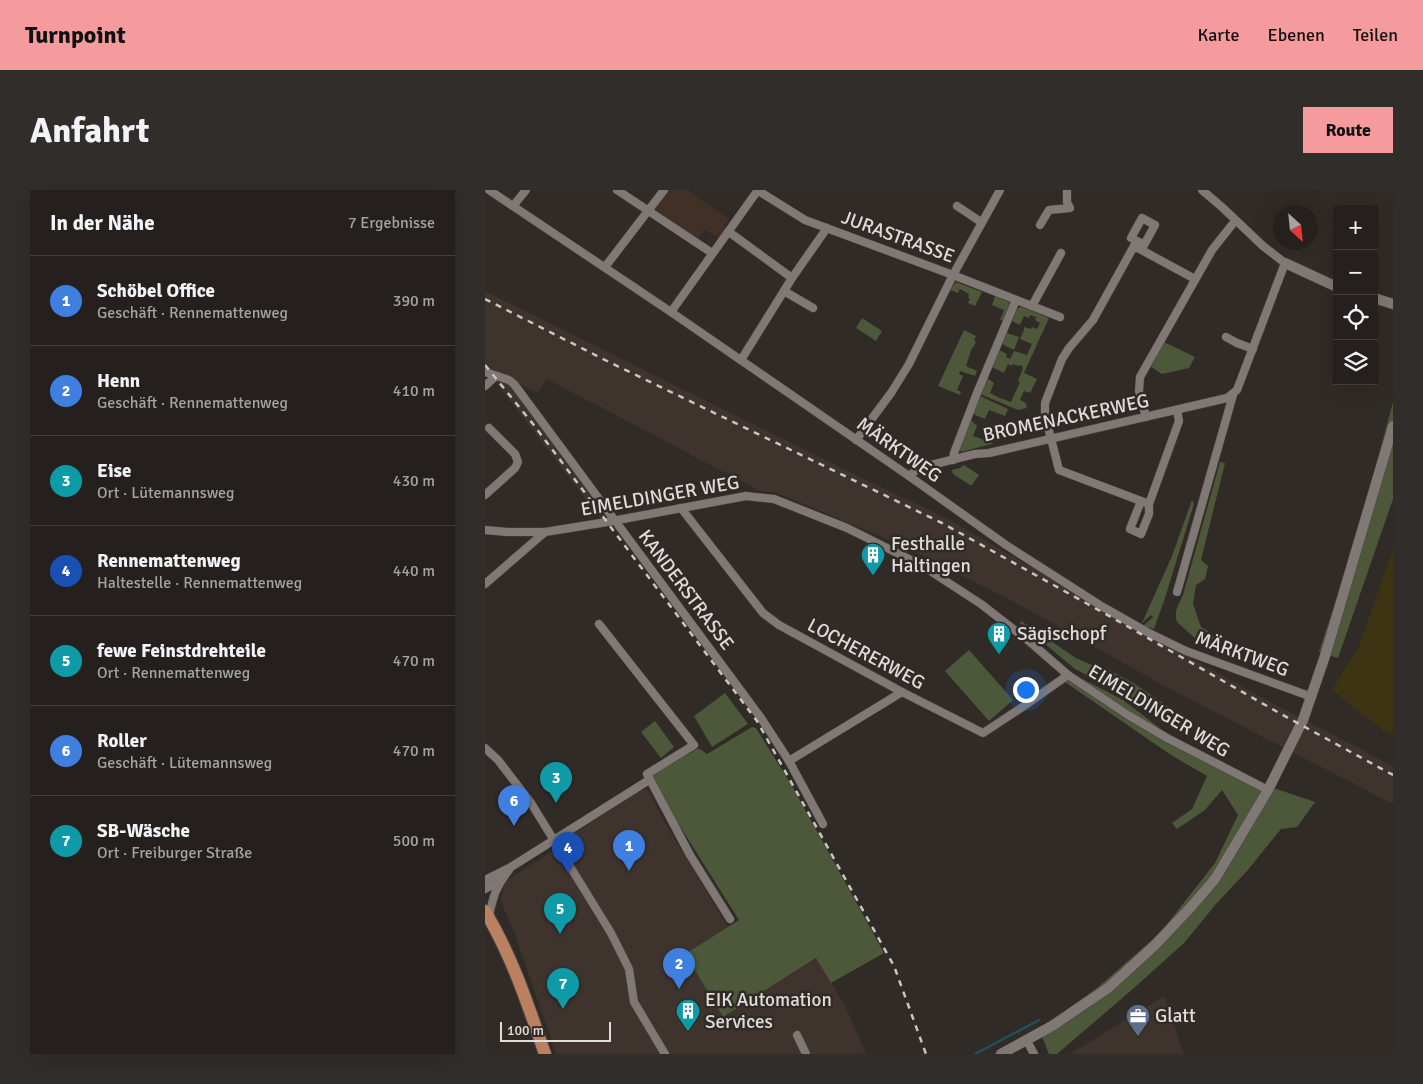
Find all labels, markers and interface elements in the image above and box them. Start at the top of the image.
text: Turnpoint [25,20,126,50]
text: Karte [1197,24,1239,46]
text: Ebenen [1267,24,1325,46]
text: Teilen [1353,24,1398,46]
button: Route [1303,107,1393,153]
text: Anfahrt [30,109,149,152]
street label: JURASTRASSE [838,205,958,269]
north arrow [1273,205,1318,250]
map controls [1333,205,1378,385]
button: + [1333,205,1378,250]
text: In der Nähe [50,210,155,236]
text: 7 Ergebnisse [348,213,435,233]
button: − [1333,250,1378,295]
text: Schöbel Office [97,279,215,303]
text: 1 [62,291,70,311]
text: 390 m [393,291,435,311]
button: locate [1333,295,1378,340]
text: Geschäft · Rennemattenweg [97,303,288,323]
button: layers [1333,340,1378,385]
text: Henn [97,369,140,393]
text: 2 [62,381,70,401]
text: 410 m [393,381,435,401]
street label: BROMENACKERWEG [981,389,1151,447]
text: Geschäft · Rennemattenweg [97,393,288,413]
street label: MÄRKTWEG [852,412,946,488]
text: Eise [97,459,131,483]
street label: EIMELDINGER WEG [579,470,741,522]
text: 3 [62,471,70,491]
text: 430 m [393,471,435,491]
text: Ort · Lütemannsweg [97,483,235,503]
street label: KANDERSTRASSE [633,525,739,655]
place label: Festhalle Haltingen [891,532,971,578]
building icon: Festhalle Haltingen [860,542,886,576]
text: Rennemattenweg [97,549,241,573]
text: 4 [62,561,70,581]
text: 440 m [393,561,435,581]
text: Haltestelle · Rennemattenweg [97,573,302,593]
street label: LOCHERERWEG [803,613,929,695]
building icon: Sägischopf [986,621,1012,655]
place label: Sägischopf [1017,622,1108,646]
street label: MÄRKTWEG [1192,626,1292,682]
text: fewe Feinstdrehteile [97,639,266,663]
text: 5 [62,651,70,671]
text: 470 m [393,651,435,671]
street label: EIMELDINGER WEG [1084,659,1234,763]
text: Ort · Rennemattenweg [97,663,250,683]
your location [1013,677,1039,703]
text: Roller [97,729,147,753]
text: 6 [62,741,70,761]
text: 470 m [393,741,435,761]
text: Geschäft · Lütemannsweg [97,753,272,773]
pin: 3 [540,762,572,803]
pin: 6 [498,785,530,826]
text: SB-Wäsche [97,819,190,843]
pin: 1 [613,830,645,871]
text: 7 [62,831,70,851]
text: 500 m [393,831,435,851]
pin: 4 [552,832,584,873]
text: Ort · Freiburger Straße [97,843,252,863]
pin: 5 [544,893,576,934]
pin: 2 [663,948,695,989]
pin: 7 [547,968,579,1009]
place label: EIK Automation Services [705,988,832,1034]
building icon: EIK Automation Services [675,998,701,1032]
office icon: Glatt [1125,1003,1151,1037]
place label: Glatt [1155,1004,1196,1028]
scale bar [500,1019,611,1042]
text: 100 m [507,1022,544,1039]

